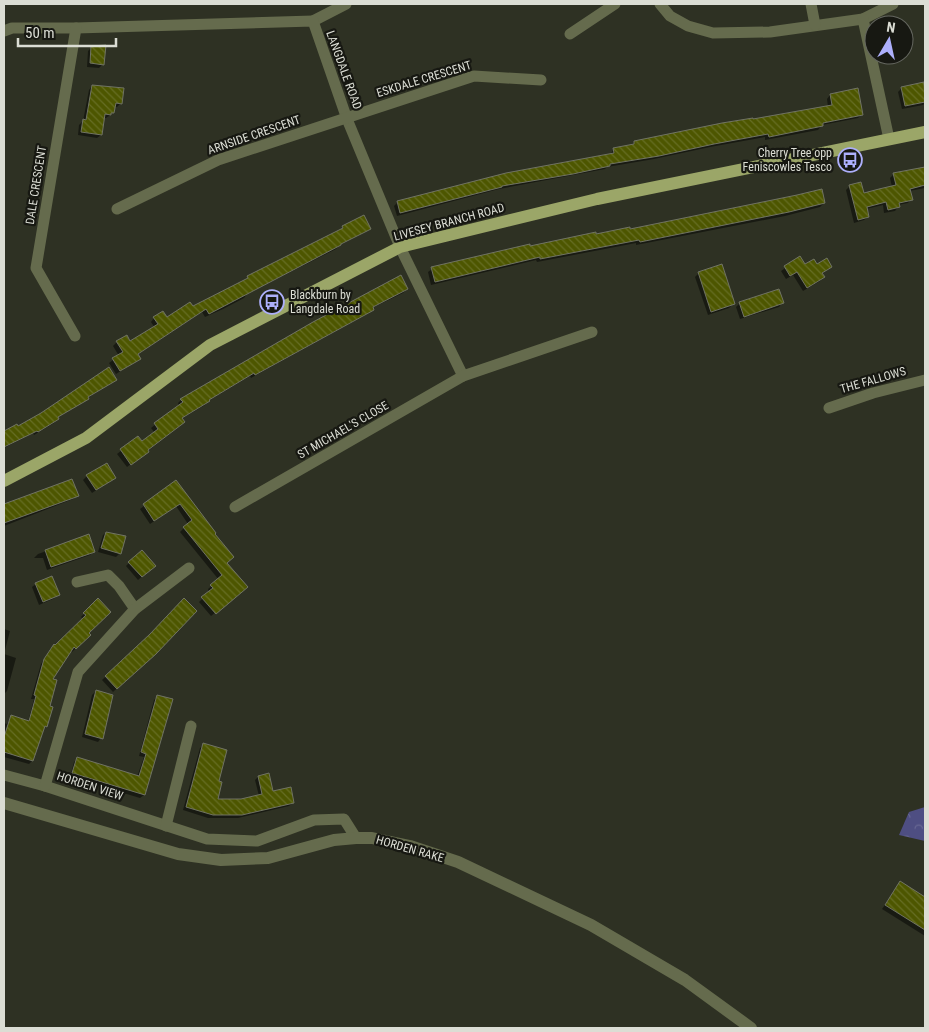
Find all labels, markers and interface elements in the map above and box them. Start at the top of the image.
scale bar [18,15,115,47]
north arrow [864,15,914,65]
text: N [886,19,897,36]
text: 50 m [25,24,55,42]
street label: LANGDALE ROAD [323,29,365,111]
street label: ESKDALE CRESCENT [375,58,473,100]
street label: ARNSIDE CRESCENT [206,113,302,157]
street label: DALE CRESCENT [23,145,49,225]
place label: Cherry Tree opp Feniscowles Tesco [743,146,832,174]
bus stop icon: Cherry Tree opp Feniscowles Tesco [837,147,863,173]
street label: LIVESEY BRANCH ROAD [392,200,506,244]
place label: Blackburn by Langdale Road [290,288,360,316]
bus stop icon: Blackburn by Langdale Road [259,289,285,315]
street label: THE FALLOWS [839,364,907,396]
street label: ST MICHAEL'S CLOSE [295,398,391,462]
street label: HORDEN VIEW [55,769,125,803]
street label: HORDEN RAKE [375,833,446,865]

